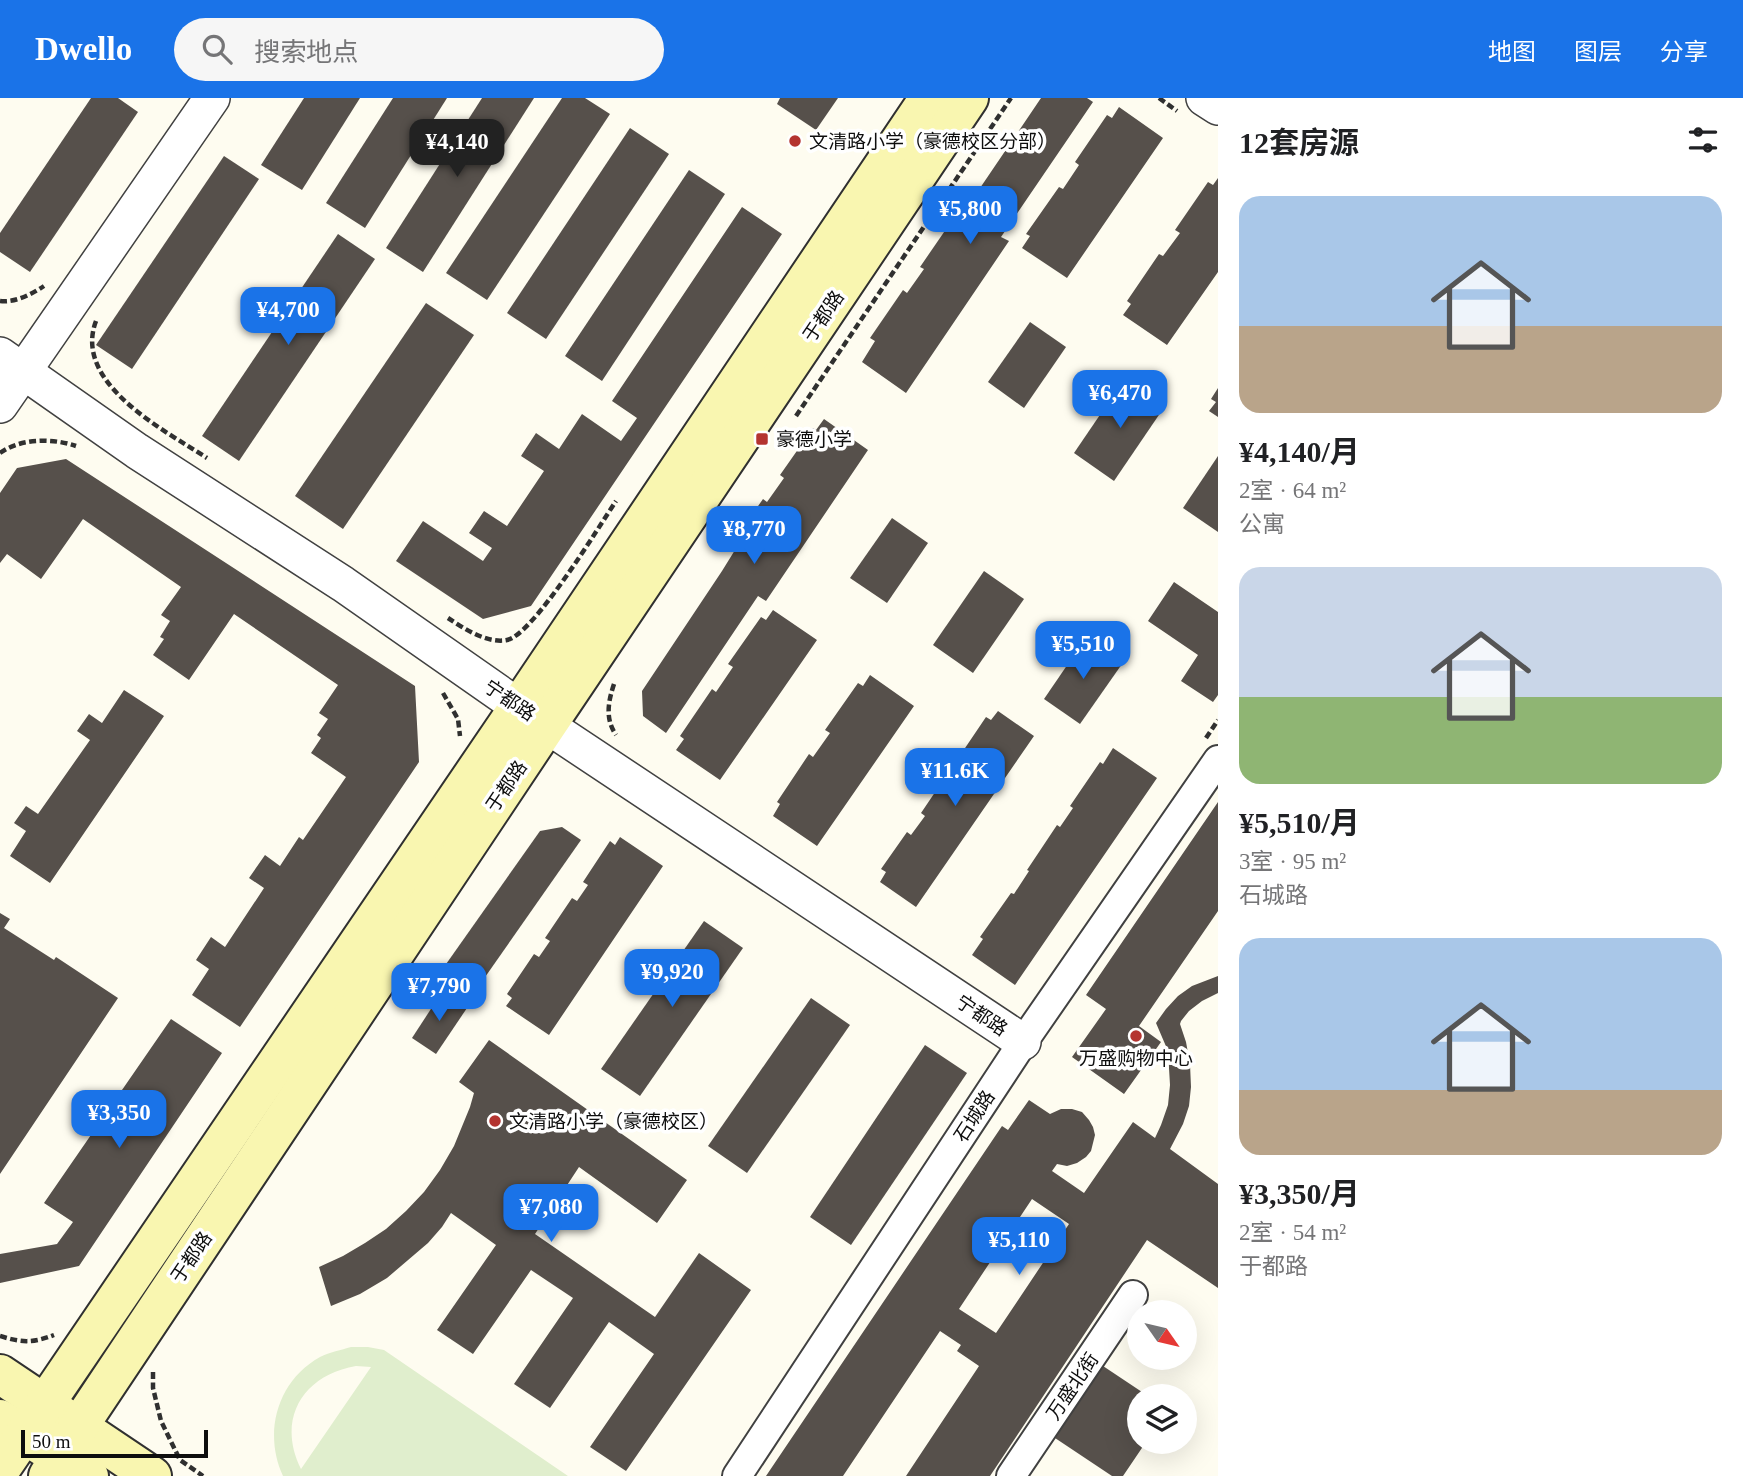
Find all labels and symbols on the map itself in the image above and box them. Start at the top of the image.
pin: ¥4,140 [400,120,514,179]
place label: 文清路小学（豪德校区分部） [809,131,1056,152]
marker: 文清路小学（豪德校区分部） [787,133,803,149]
pin: ¥5,800 [913,186,1027,246]
street label: 于都路 [799,287,848,346]
pin: ¥4,700 [231,288,345,347]
pin: ¥6,470 [1063,370,1177,430]
place label: 豪德小学 [776,429,852,450]
marker: 豪德小学 [754,431,770,447]
pin: ¥8,770 [697,506,811,566]
pin: ¥5,510 [1026,622,1140,681]
street label: 宁都路 [480,676,539,725]
pin: ¥11.6K [898,748,1012,808]
street label: 于都路 [482,757,531,816]
pin: ¥9,920 [615,950,729,1009]
pin: ¥7,790 [382,964,496,1023]
street label: 宁都路 [952,991,1011,1040]
marker: 万盛购物中心 [1128,1028,1144,1044]
place label: 万盛购物中心 [1079,1048,1193,1069]
street label: 石城路 [950,1087,999,1146]
pin: ¥3,350 [62,1090,176,1150]
place label: 文清路小学（豪德校区） [509,1111,718,1132]
marker: 文清路小学（豪德校区） [487,1113,503,1129]
pin: ¥7,080 [494,1184,608,1244]
pin: ¥5,110 [962,1218,1076,1277]
street label: 于都路 [167,1228,216,1287]
north arrow [1127,1300,1197,1370]
street label: 万盛北街 [1042,1349,1102,1424]
scale bar [21,1427,208,1459]

